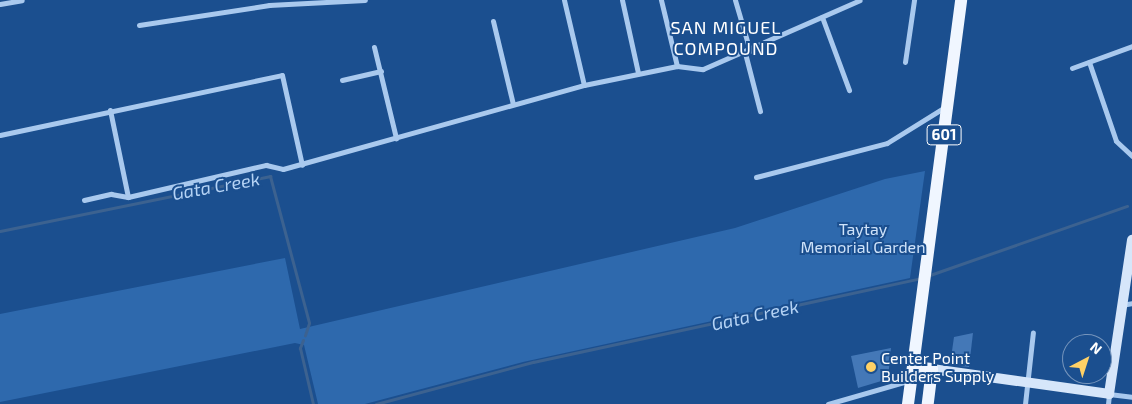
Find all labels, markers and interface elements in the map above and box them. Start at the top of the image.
district label: SAN MIGUEL COMPOUND [669,17,783,59]
road number: 601 [926,122,962,148]
water label: Gata Creek [171,168,261,204]
park label: Taytay Memorial Garden [800,219,926,257]
water label: Gata Creek [709,295,801,335]
north arrow [1062,334,1112,384]
text: N [1087,338,1106,358]
place label: Center Point Builders Supply [881,348,994,386]
marker: Center Point Builders Supply [865,361,877,373]

